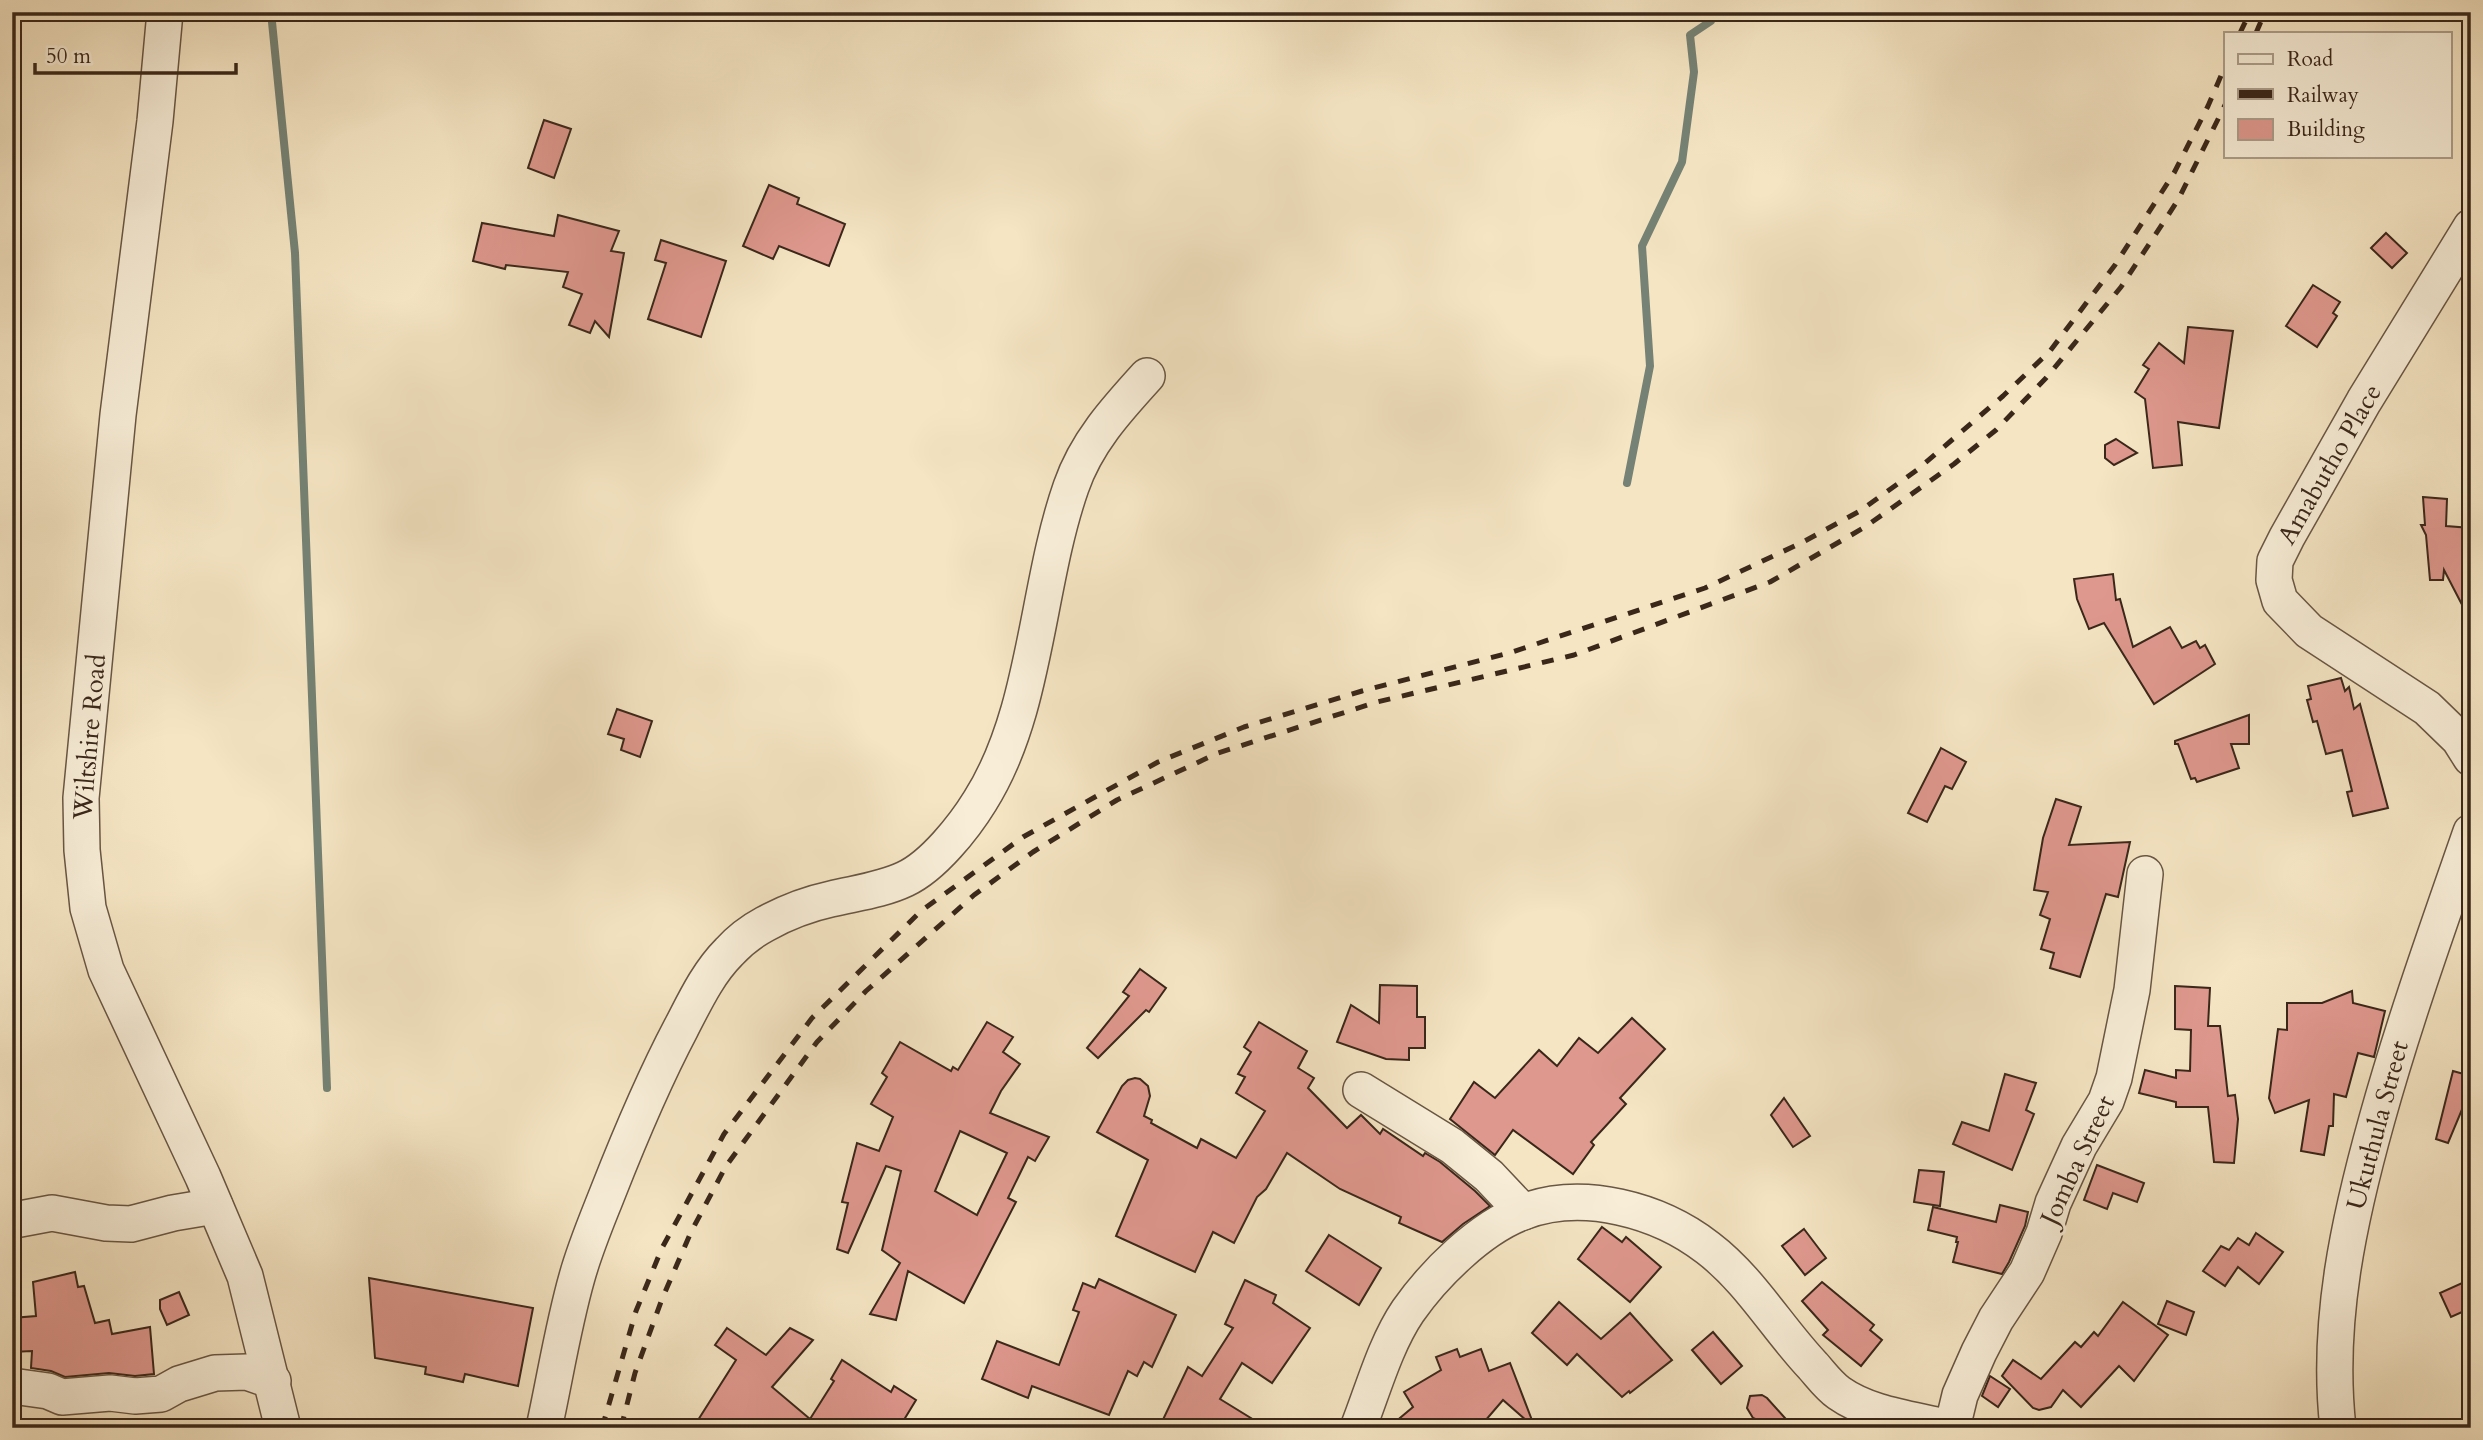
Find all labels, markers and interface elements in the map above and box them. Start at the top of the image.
scale bar [35,32,236,76]
legend [2224,32,2452,158]
text: 50 m [46,42,91,71]
text: Road [2287,45,2333,74]
text: Railway [2287,81,2359,110]
text: Building [2287,115,2365,144]
street label: Amabutho Place [2269,377,2390,551]
street label: Wiltshire Road [65,652,114,823]
street label: Ukuthula Street [2338,1037,2417,1213]
street label: Jomba Street [2030,1090,2123,1234]

